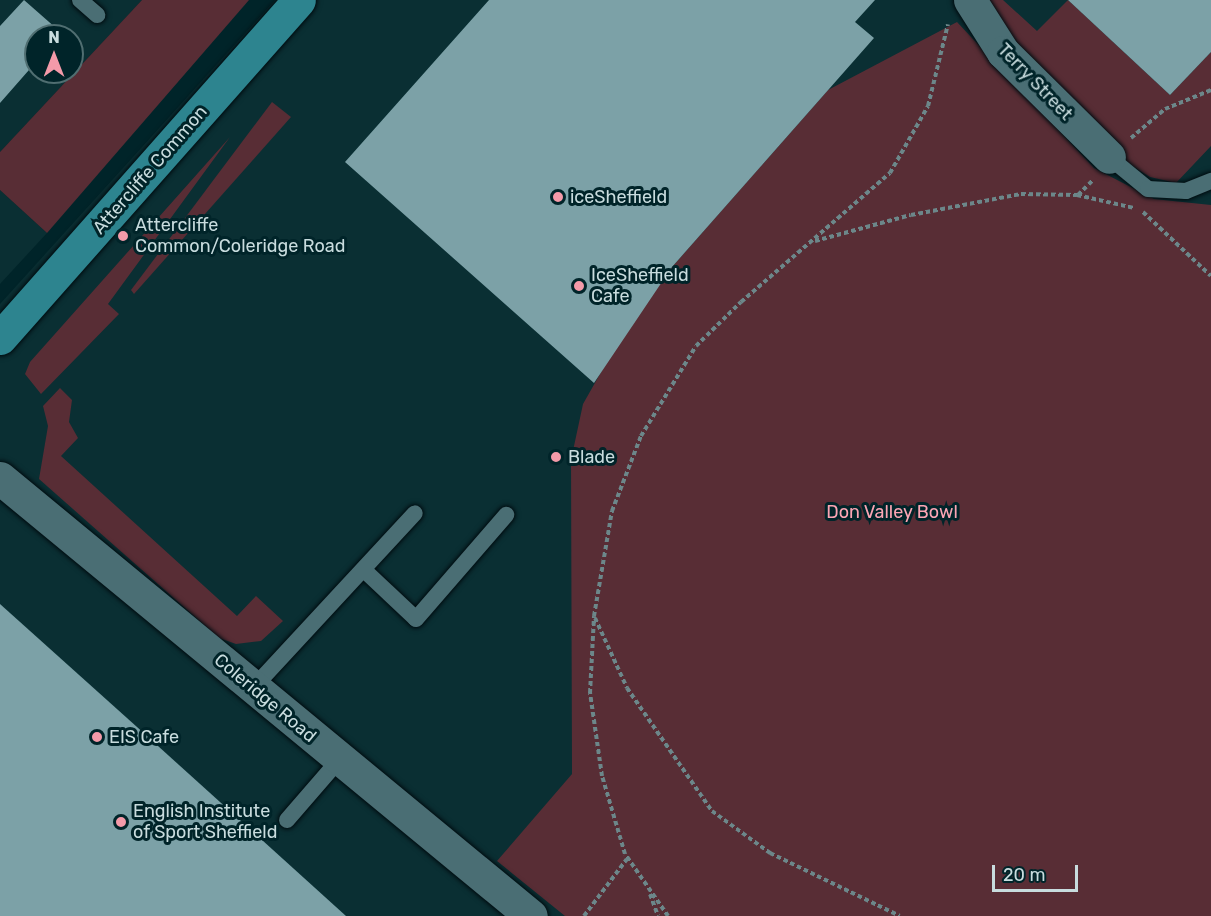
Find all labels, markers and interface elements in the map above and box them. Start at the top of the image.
north arrow [24,24,84,84]
text: N [48,28,60,47]
street label: Terry Street [993,39,1077,125]
street label: Attercliffe Common [88,101,212,239]
place label: iceSheffield [570,186,667,208]
marker: iceSheffield [551,190,565,204]
place label: Attercliffe Common/Coleridge Road [135,215,345,258]
marker: Attercliffe Common/Coleridge Road [116,229,130,243]
place label: IceSheffield Cafe [591,265,689,308]
marker: IceSheffield Cafe [572,279,586,293]
place label: Blade [568,446,615,468]
marker: Blade [549,450,563,464]
park label: Don Valley Bowl [826,501,958,523]
street label: Coleridge Road [210,649,320,747]
place label: EIS Cafe [109,726,179,748]
marker: EIS Cafe [90,730,104,744]
place label: English Institute of Sport Sheffield [133,801,278,844]
marker: English Institute of Sport Sheffield [114,815,128,829]
scale bar [995,853,1080,891]
text: 20 m [1003,864,1045,886]

